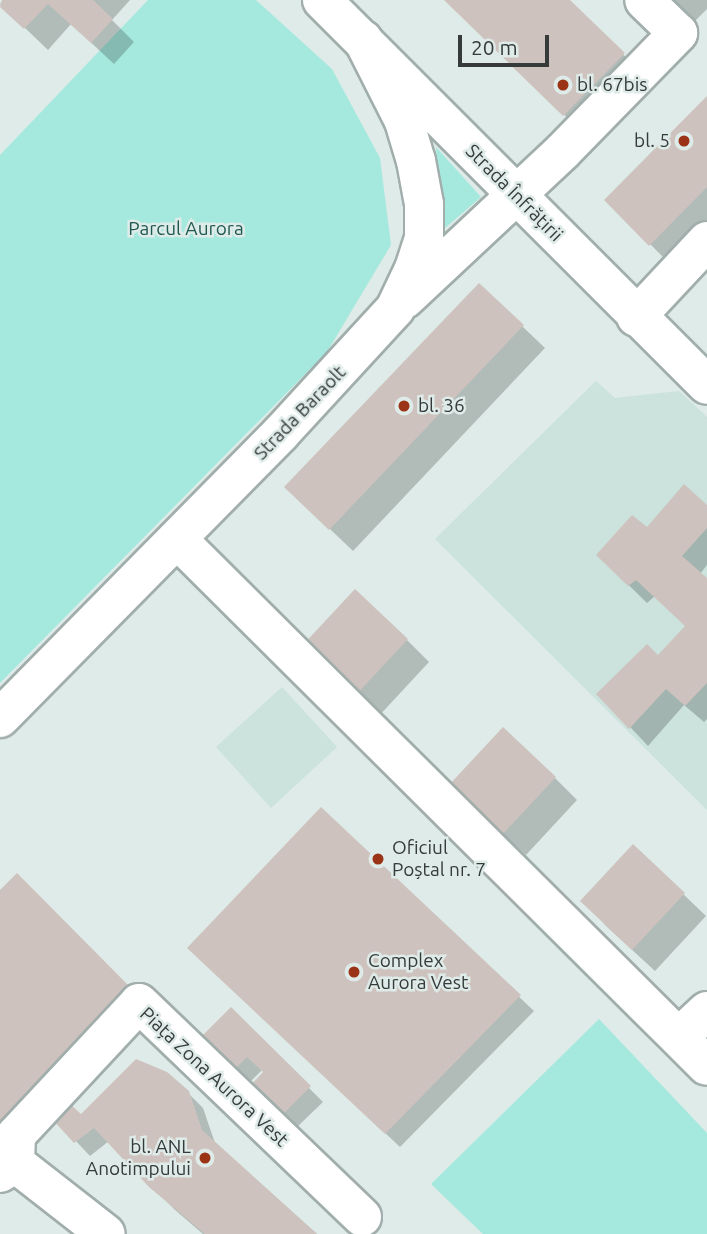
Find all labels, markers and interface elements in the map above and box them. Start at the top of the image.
scale bar [462,21,553,65]
text: 20 m [471,35,518,59]
place label: bl. 67bis [577,74,648,96]
marker: bl. 67bis [555,77,571,93]
place label: bl. 5 [634,130,670,152]
marker: bl. 5 [676,133,692,149]
street label: Strada Înfrățirii [461,140,567,246]
park label: Parcul Aurora [128,218,244,240]
street label: Strada Baraolt [249,361,351,465]
place label: bl. 36 [418,395,465,417]
marker: bl. 36 [396,398,412,414]
place label: Oficiul Poștal nr. 7 [392,837,486,881]
marker: Oficiul Poștal nr. 7 [370,851,386,867]
place label: Complex Aurora Vest [368,950,468,994]
marker: Complex Aurora Vest [346,964,362,980]
street label: Piața Zona Aurora Vest [135,1002,293,1152]
place label: bl. ANL Anotimpului [86,1136,191,1180]
marker: bl. ANL Anotimpului [197,1150,213,1166]

